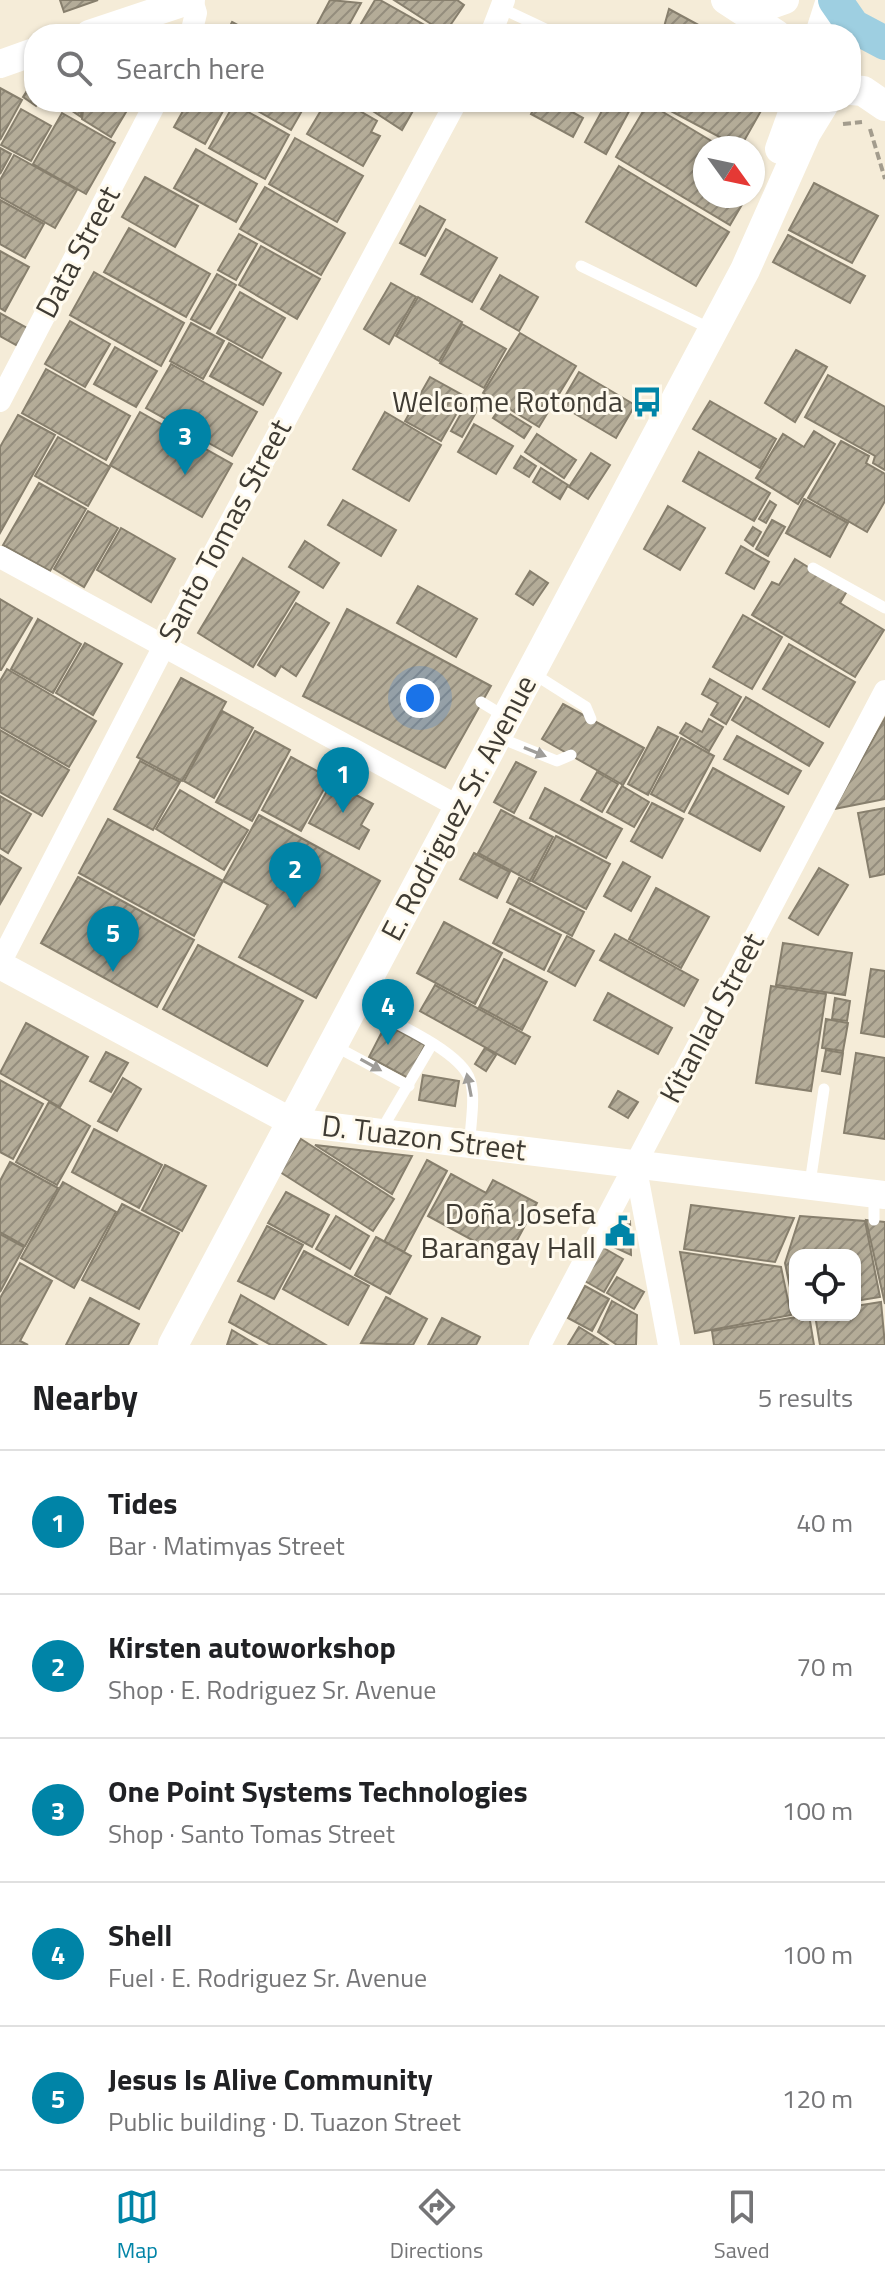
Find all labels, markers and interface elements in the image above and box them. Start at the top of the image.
search box [24,24,861,112]
text: Search here [116,45,265,91]
icon: search [52,46,96,90]
north arrow [693,136,765,208]
street label: Data Street [23,177,131,326]
place label: Welcome Rotonda [392,378,623,424]
bus stop icon: Welcome Rotonda [630,385,664,419]
pin: 3 [159,409,211,475]
street label: Santo Tomas Street [146,410,303,650]
street label: E. Rodriguez Sr. Avenue [369,666,548,949]
your location [400,678,440,718]
one-way arrow [523,745,547,758]
pin: 1 [317,747,369,813]
pin: 2 [269,842,321,908]
pin: 5 [87,906,139,972]
street label: Kitanlad Street [647,924,776,1111]
pin: 4 [362,979,414,1045]
one-way arrow [359,1058,382,1072]
one-way arrow [462,1073,474,1098]
street label: D. Tuazon Street [319,1102,529,1172]
place label: Doña Josefa Barangay Hall [420,1190,596,1270]
public building icon: Doña Josefa Barangay Hall [603,1214,637,1248]
map controls [789,1249,861,1321]
button: locate [789,1249,861,1321]
text: Nearby [32,1371,138,1423]
text: 5 results [758,1378,853,1417]
text: Tides [108,1480,177,1526]
text: 1 [51,1503,65,1542]
text: 40 m [796,1503,853,1542]
text: Bar · Matimyas Street [108,1526,345,1565]
text: Kirsten autoworkshop [108,1624,396,1670]
text: 2 [51,1647,65,1686]
text: 70 m [796,1647,853,1686]
text: Shop · E. Rodriguez Sr. Avenue [108,1670,436,1709]
text: One Point Systems Technologies [108,1768,528,1814]
text: 3 [51,1791,65,1830]
text: 100 m [782,1791,853,1830]
text: Shop · Santo Tomas Street [108,1814,395,1853]
text: Shell [108,1912,172,1958]
text: 4 [51,1935,65,1974]
text: 100 m [782,1935,853,1974]
text: Fuel · E. Rodriguez Sr. Avenue [108,1958,427,1997]
text: Jesus Is Alive Community [108,2056,433,2102]
text: 5 [51,2079,65,2118]
text: 120 m [782,2079,853,2118]
text: Public building · D. Tuazon Street [108,2102,461,2141]
tab: Map [115,2185,159,2267]
tab: Directions [390,2185,483,2267]
tab: Saved [714,2185,770,2267]

